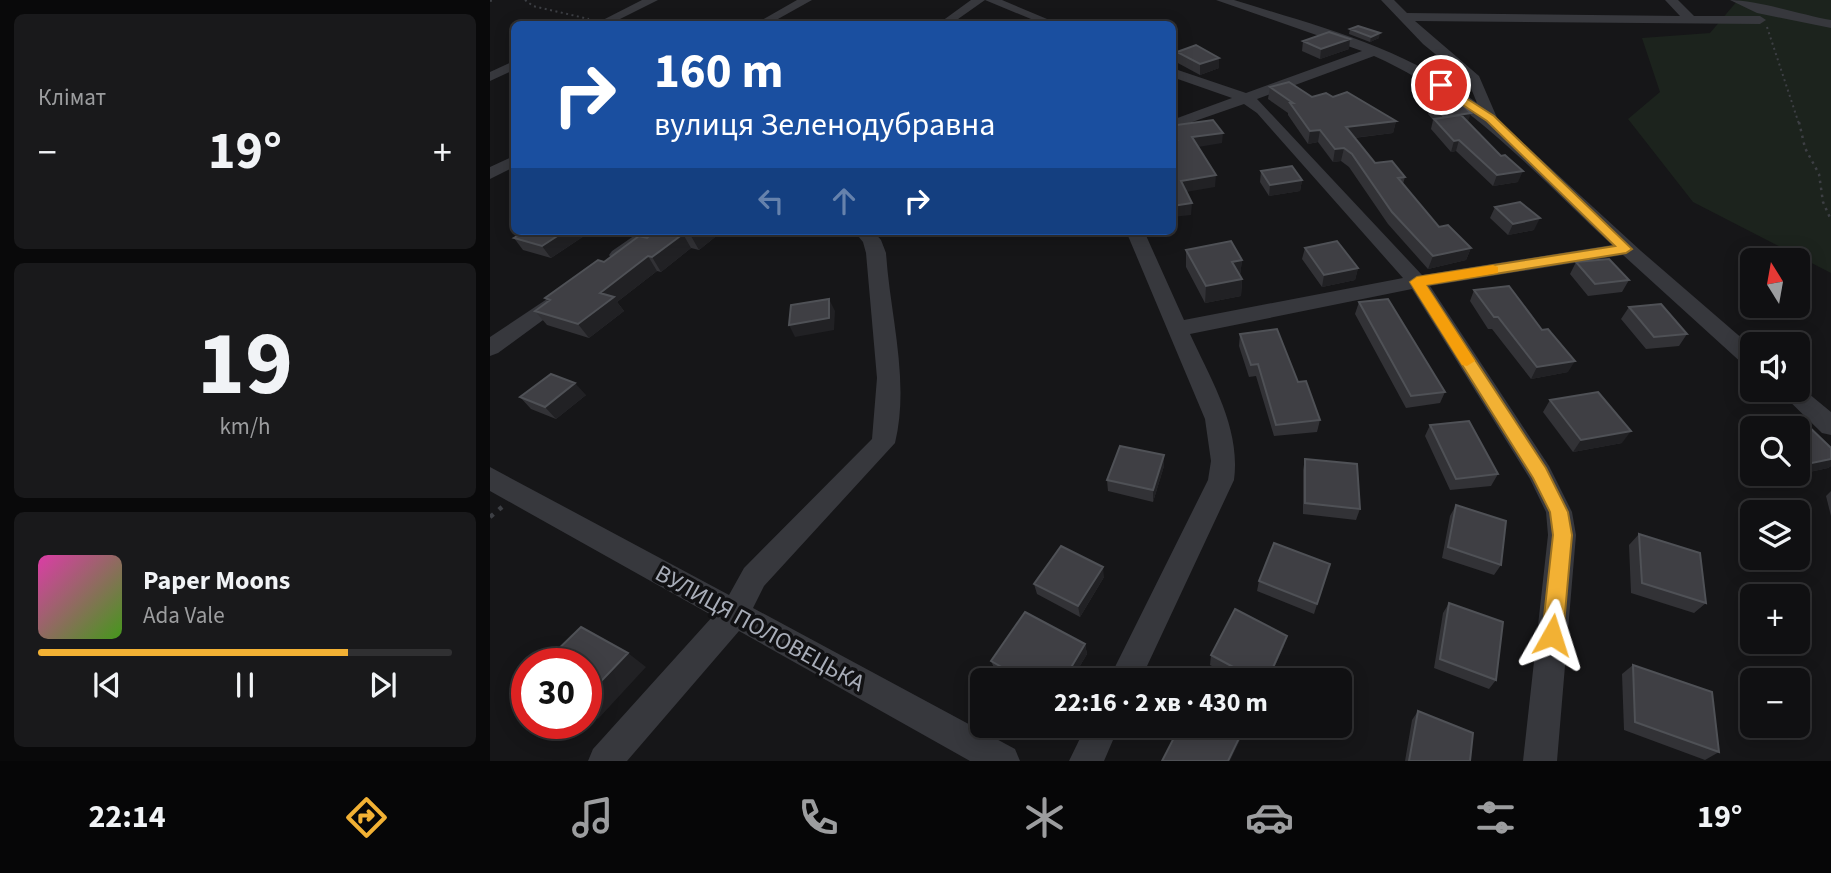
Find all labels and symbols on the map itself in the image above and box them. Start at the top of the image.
pin [1411,55,1471,115]
north arrow [1740,248,1810,318]
street label: ВУЛИЦЯ ПОЛОВЕЦЬКА [649,556,871,701]
position arrow [1515,598,1589,672]
speed limit sign: 30 [511,648,602,739]

